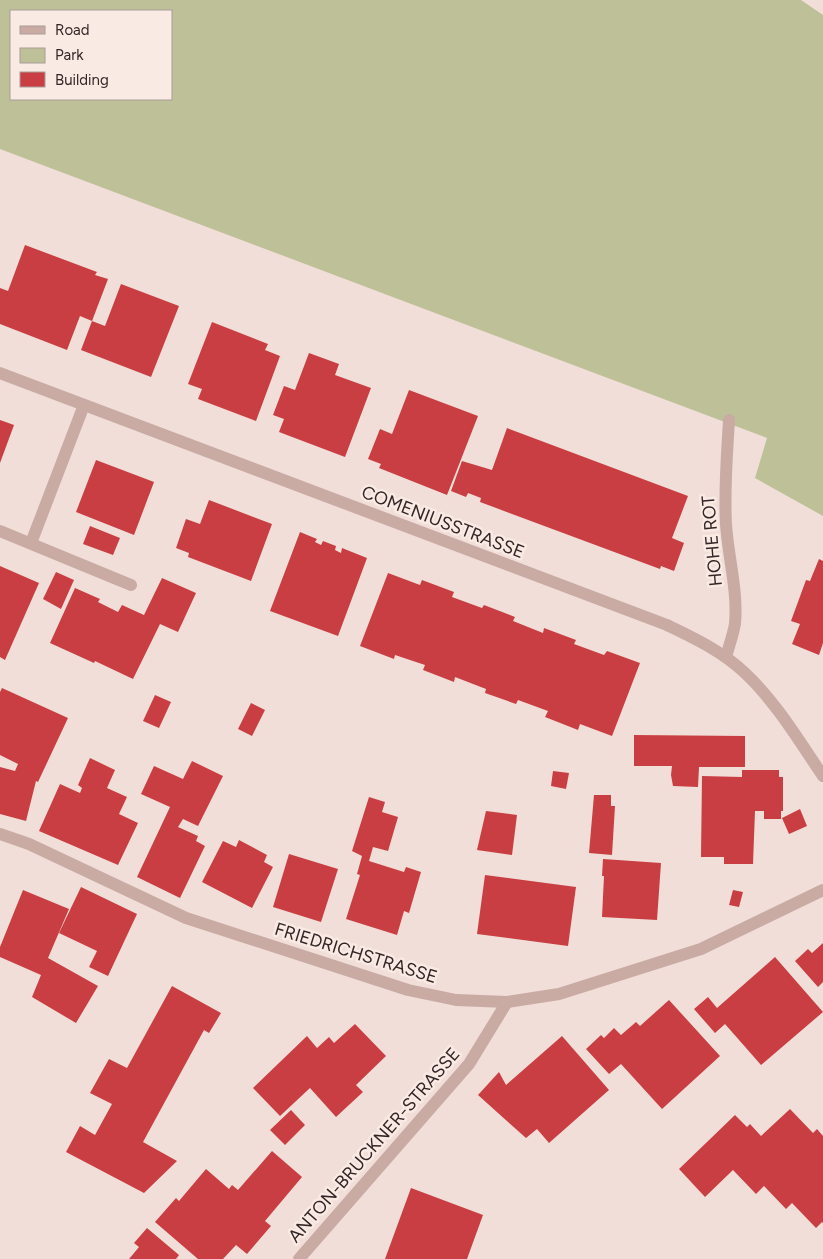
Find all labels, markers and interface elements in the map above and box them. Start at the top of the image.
legend [10,10,172,100]
text: Road [55,21,90,39]
text: Park [55,46,84,64]
text: Building [55,71,109,89]
street label: COMENIUSSTRASSE [358,481,528,563]
street label: HOHE ROT [697,495,727,587]
street label: FRIEDRICHSTRASSE [272,918,440,988]
street label: ANTON-BRUCKNER-STRASSE [283,1043,465,1247]

